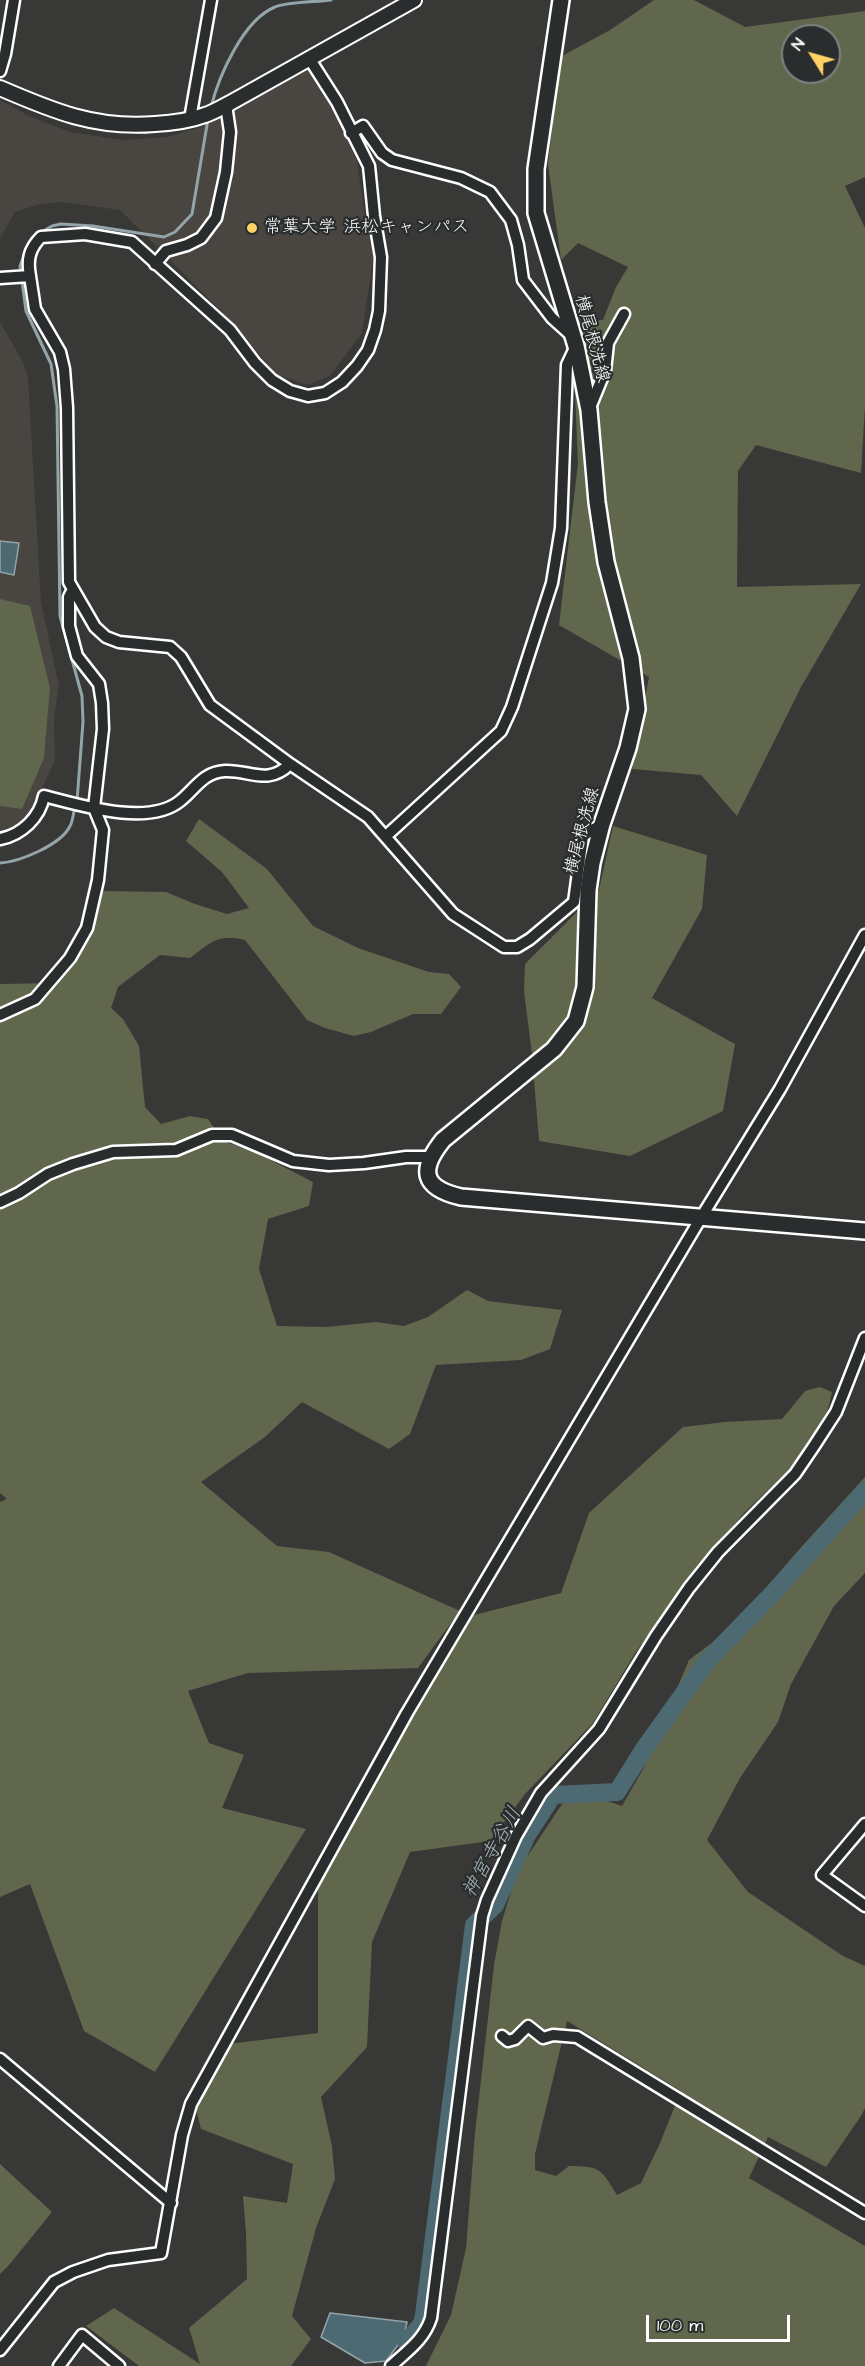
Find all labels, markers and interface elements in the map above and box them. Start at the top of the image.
north arrow [781,24,841,84]
text: N [786,34,810,55]
place label: 常葉大学 浜松キャンパス [264,217,469,239]
marker: 常葉大学 浜松キャンパス [245,221,259,235]
street label: 横尾根洗線 [569,293,613,385]
street label: 横尾根洗線 [561,785,605,877]
water label: 神宮寺谷川 [458,1803,528,1903]
scale bar [649,2303,793,2341]
text: 100 m [657,2313,703,2338]

